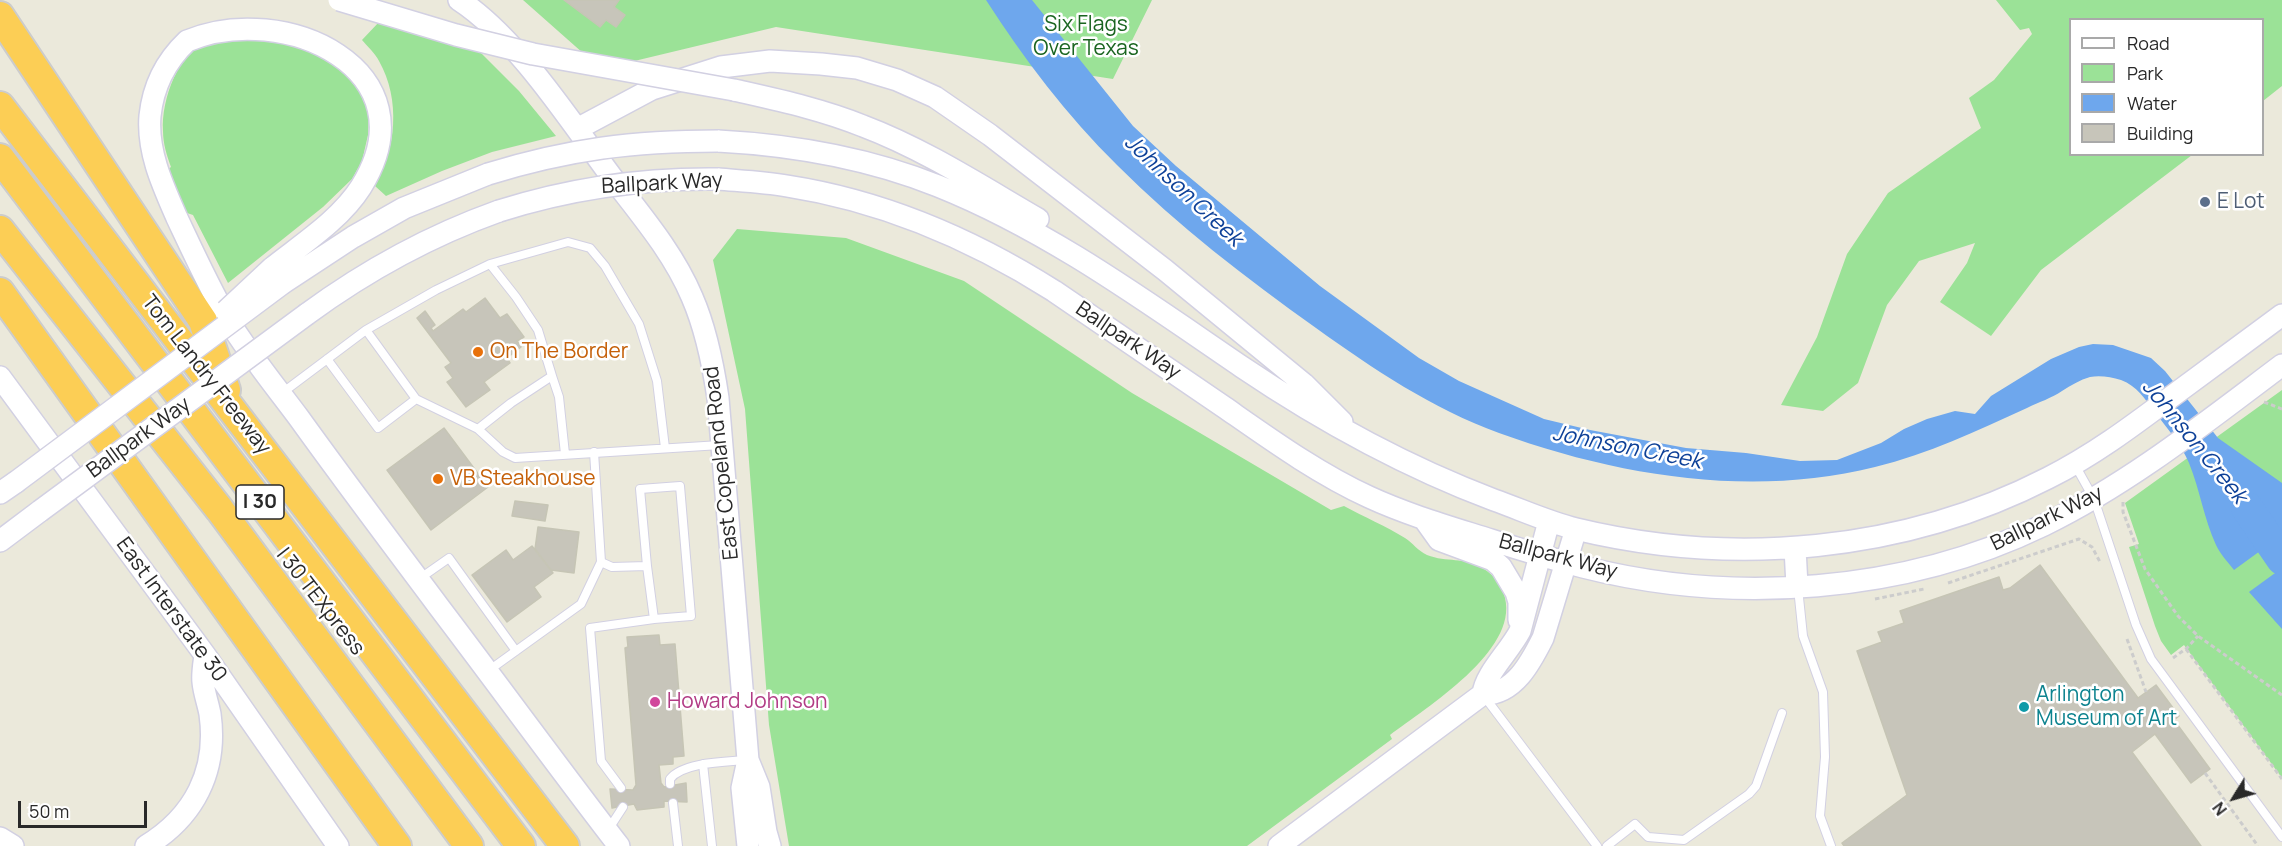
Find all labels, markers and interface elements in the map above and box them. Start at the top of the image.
park label: Six Flags Over Texas [1033,12,1139,62]
legend [2069,18,2264,156]
text: Road [2127,31,2170,55]
text: Park [2127,61,2163,85]
text: Water [2127,91,2177,115]
text: Building [2127,121,2193,145]
water label: Johnson Creek [1119,130,1247,252]
street label: Ballpark Way [601,168,723,200]
place label: E Lot [2217,189,2265,215]
marker: E Lot [2198,195,2212,209]
street label: Tom Landry Freeway [136,290,276,460]
street label: Ballpark Way [1071,297,1185,385]
place label: On The Border [490,339,628,365]
marker: On The Border [471,345,485,359]
street label: East Copeland Road [699,365,745,561]
water label: Johnson Creek [2136,375,2252,509]
street label: Ballpark Way [82,392,196,484]
water label: Johnson Creek [1550,421,1704,475]
place label: VB Steakhouse [450,466,595,492]
marker: VB Steakhouse [431,472,445,486]
street label: Ballpark Way [1987,481,2107,557]
road number: I 30 [236,485,284,519]
street label: Ballpark Way [1496,529,1620,585]
street label: East Interstate 30 [110,533,232,687]
street label: I 30 TEXpress [270,543,370,661]
place label: Arlington Museum of Art [2036,682,2177,732]
place label: Howard Johnson [667,689,828,715]
marker: Howard Johnson [648,695,662,709]
marker: Arlington Museum of Art [2017,700,2031,714]
north arrow [2204,768,2264,828]
scale bar [21,789,150,827]
text: N [2207,798,2232,820]
text: 50 m [29,799,69,823]

